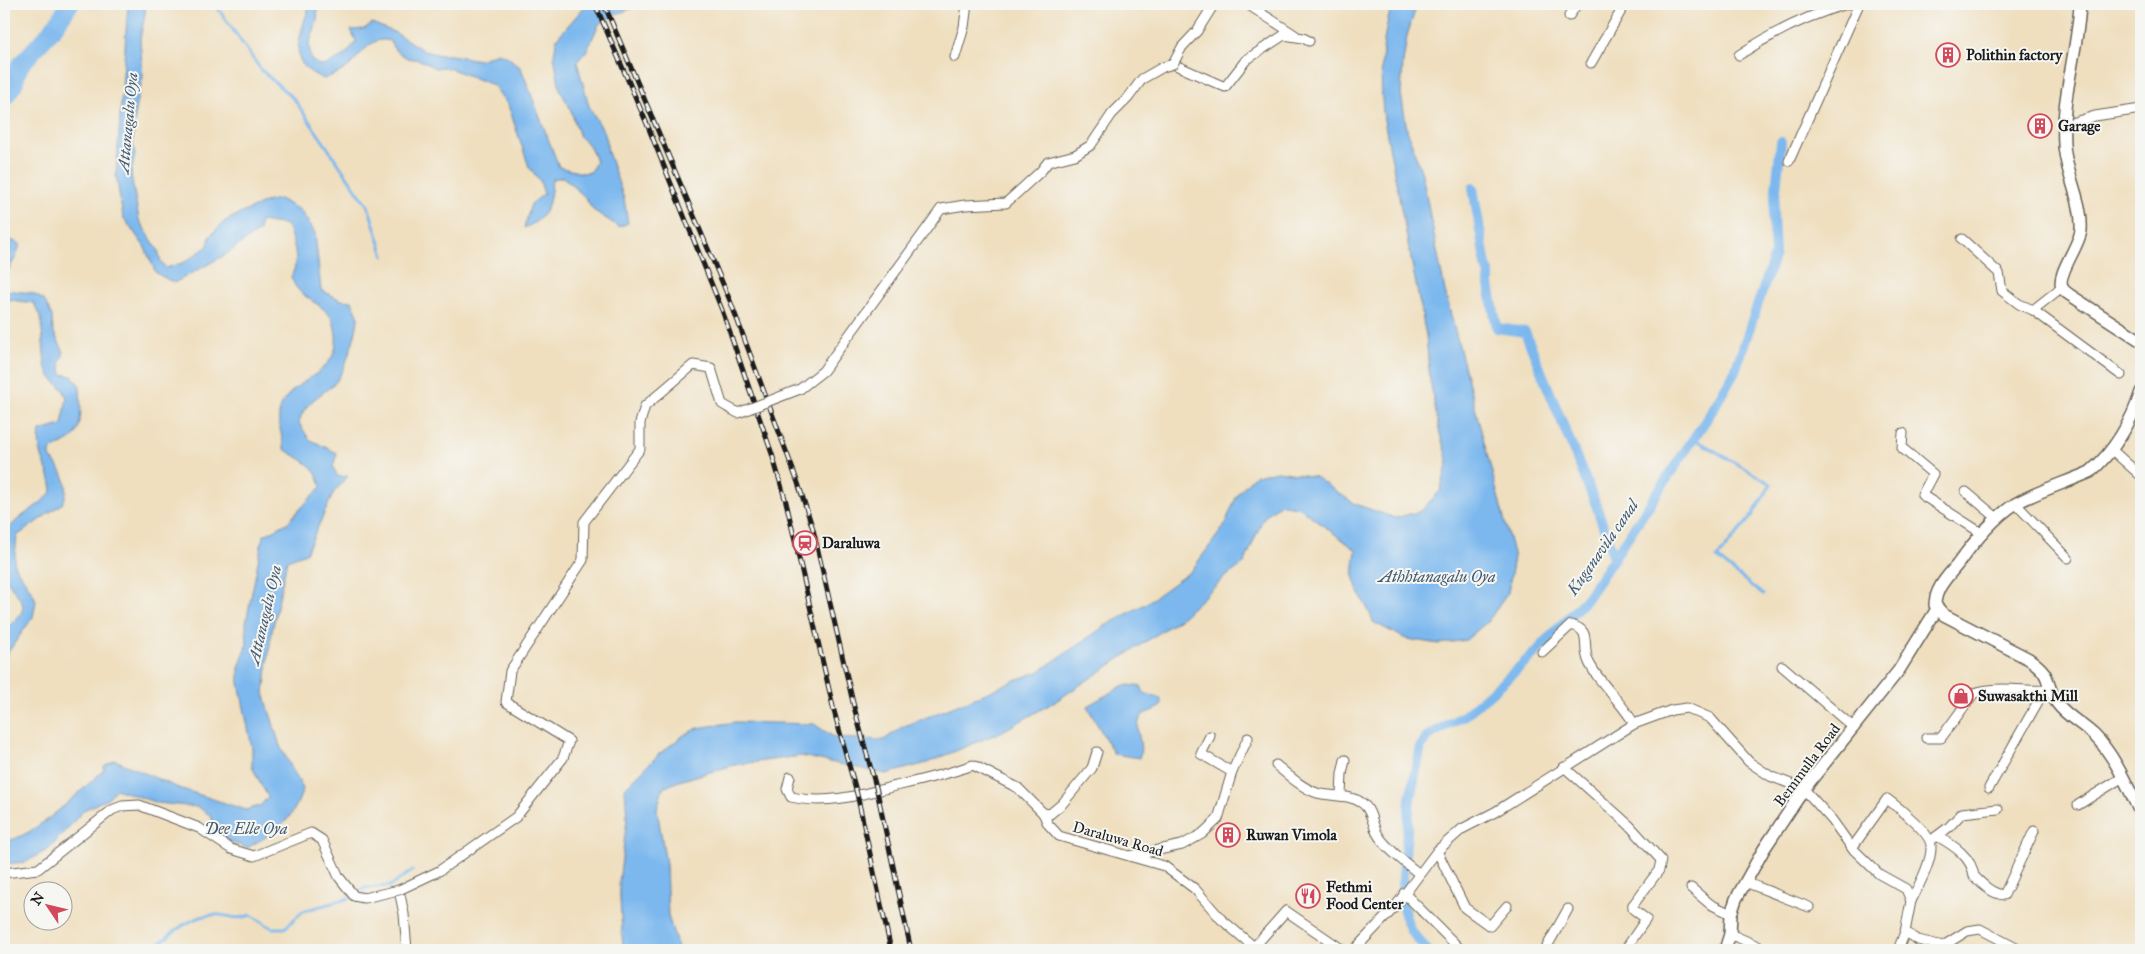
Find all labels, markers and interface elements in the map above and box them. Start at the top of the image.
building icon: Polithin factory [1935,42,1961,68]
place label: Polithin factory [1966,46,2063,65]
water label: Attanagalu Oya [113,71,141,176]
building icon: Garage [2027,113,2053,139]
place label: Garage [2058,117,2101,136]
water label: Kuganavila canal [1562,495,1643,599]
station icon: Daraluwa [792,530,818,556]
place label: Daraluwa [822,534,881,552]
water label: Attanagalu Oya [243,563,285,669]
water label: Athhtanagalu Oya [1376,567,1496,586]
shop icon: Suwasakthi Mill [1948,683,1974,709]
place label: Suwasakthi Mill [1978,687,2079,705]
street label: Bemmulla Road [1770,720,1844,810]
street label: Daraluwa Road [1071,817,1166,861]
water label: Dee Elle Oya [204,819,288,838]
building icon: Ruwan Vimola [1215,822,1241,848]
place label: Ruwan Vimola [1246,826,1338,844]
place label: Fethmi Food Center [1326,878,1404,913]
north arrow [22,882,72,932]
restaurant icon: Fethmi Food Center [1295,883,1321,909]
text: N [27,889,48,909]

